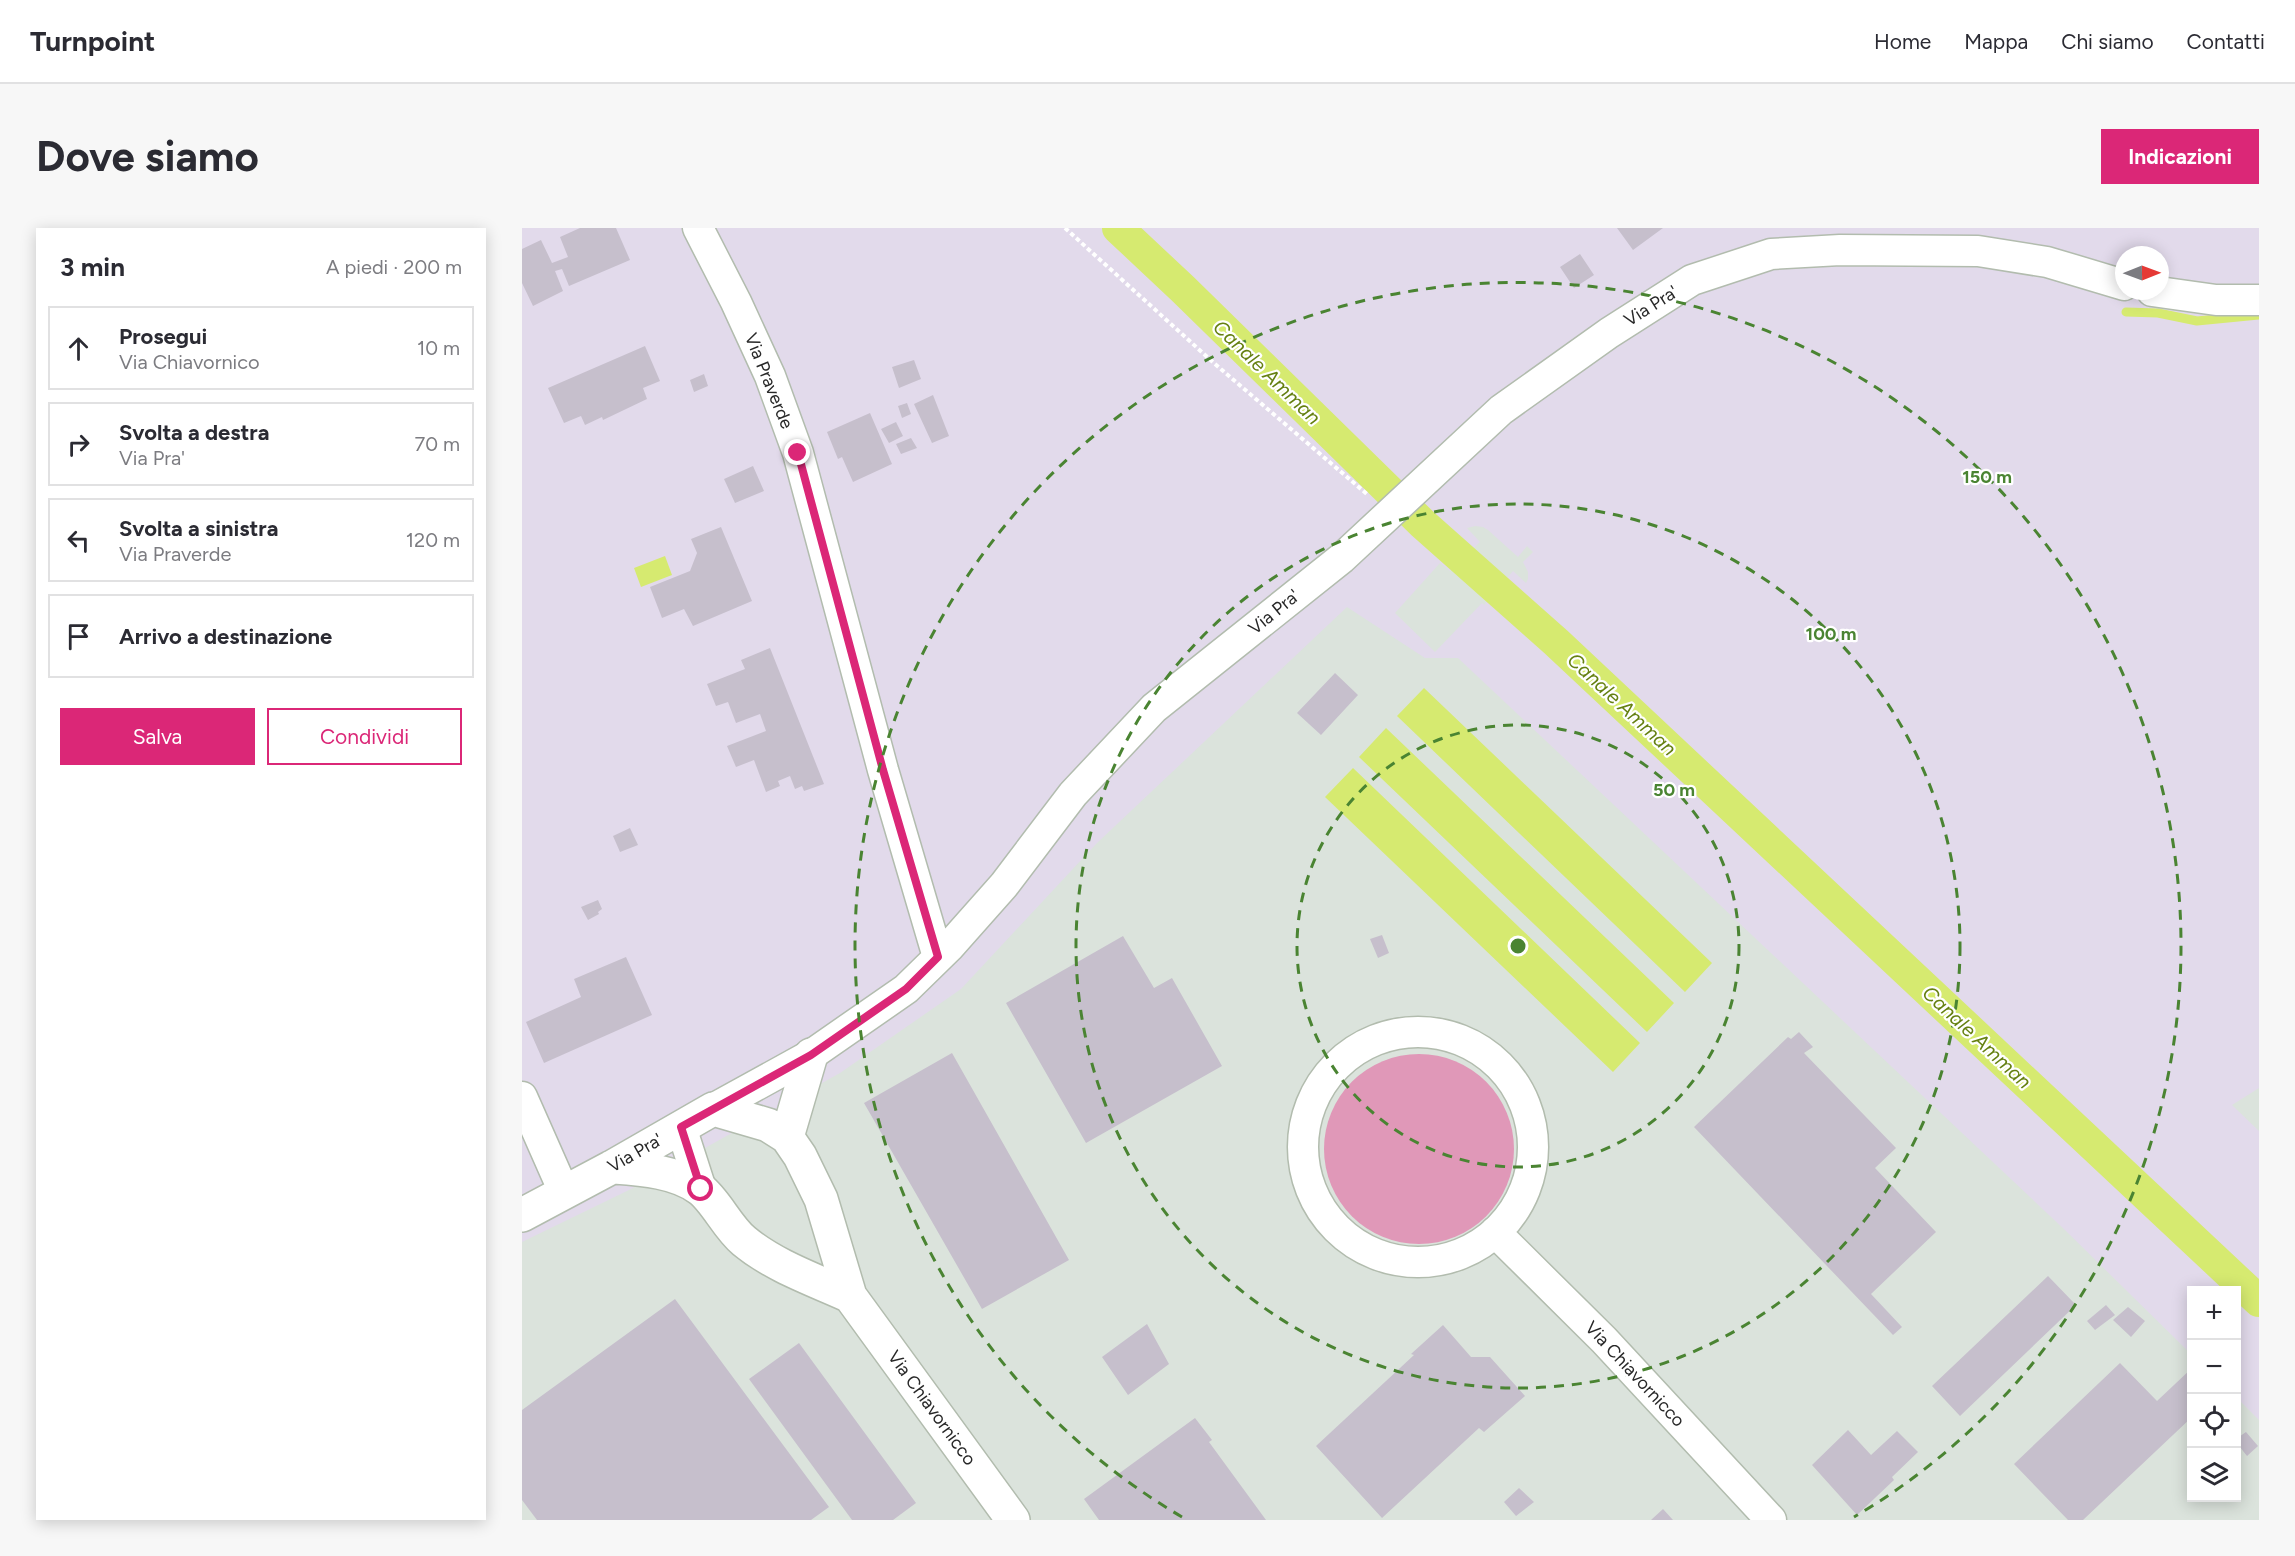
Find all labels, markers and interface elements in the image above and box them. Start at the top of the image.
text: Turnpoint [30,24,155,58]
text: Home [1874,29,1931,54]
text: Mappa [1964,29,2028,54]
text: Chi siamo [2061,29,2154,54]
text: Contatti [2187,29,2265,54]
button: Indicazioni [2101,129,2259,184]
text: Dove siamo [36,131,259,182]
north arrow [2115,246,2169,300]
text: 3 min [60,251,125,283]
text: A piedi · 200 m [326,255,462,279]
street label: Via Pra' [1620,281,1682,331]
water label: Canale Amman [1208,315,1326,429]
text: Prosegui [119,323,207,350]
street label: Via Praverde [740,330,798,432]
icon: ahead [62,332,95,365]
text: 10 m [417,336,460,360]
text: Via Chiavornico [119,350,260,374]
text: Svolta a destra [119,419,269,446]
icon: right [62,428,95,461]
text: 70 m [414,432,460,456]
route end [784,439,810,465]
text: Via Pra' [119,446,185,470]
text: 150 m [1962,466,2012,488]
text: Svolta a sinistra [119,515,278,542]
icon: left [62,524,95,557]
text: 120 m [406,528,460,552]
text: Via Praverde [119,542,231,566]
street label: Via Pra' [1244,585,1304,639]
icon: arrive [62,620,95,653]
text: Arrivo a destinazione [119,623,332,650]
text: 100 m [1806,623,1856,645]
water label: Canale Amman [1563,647,1681,761]
button: Salva [60,708,255,765]
button: Condividi [267,708,462,765]
text: 50 m [1653,779,1695,801]
centre of rings [1508,936,1528,956]
water label: Canale Amman [1918,980,2036,1094]
street label: Via Pra' [604,1129,666,1177]
route start [687,1175,713,1201]
map controls [2187,1286,2241,1502]
button: + [2187,1286,2241,1340]
street label: Via Chiavornicco [1580,1317,1690,1431]
button: − [2187,1340,2241,1394]
street label: Via Chiavornicco [883,1346,981,1470]
button: locate [2187,1394,2241,1448]
button: layers [2187,1448,2241,1502]

